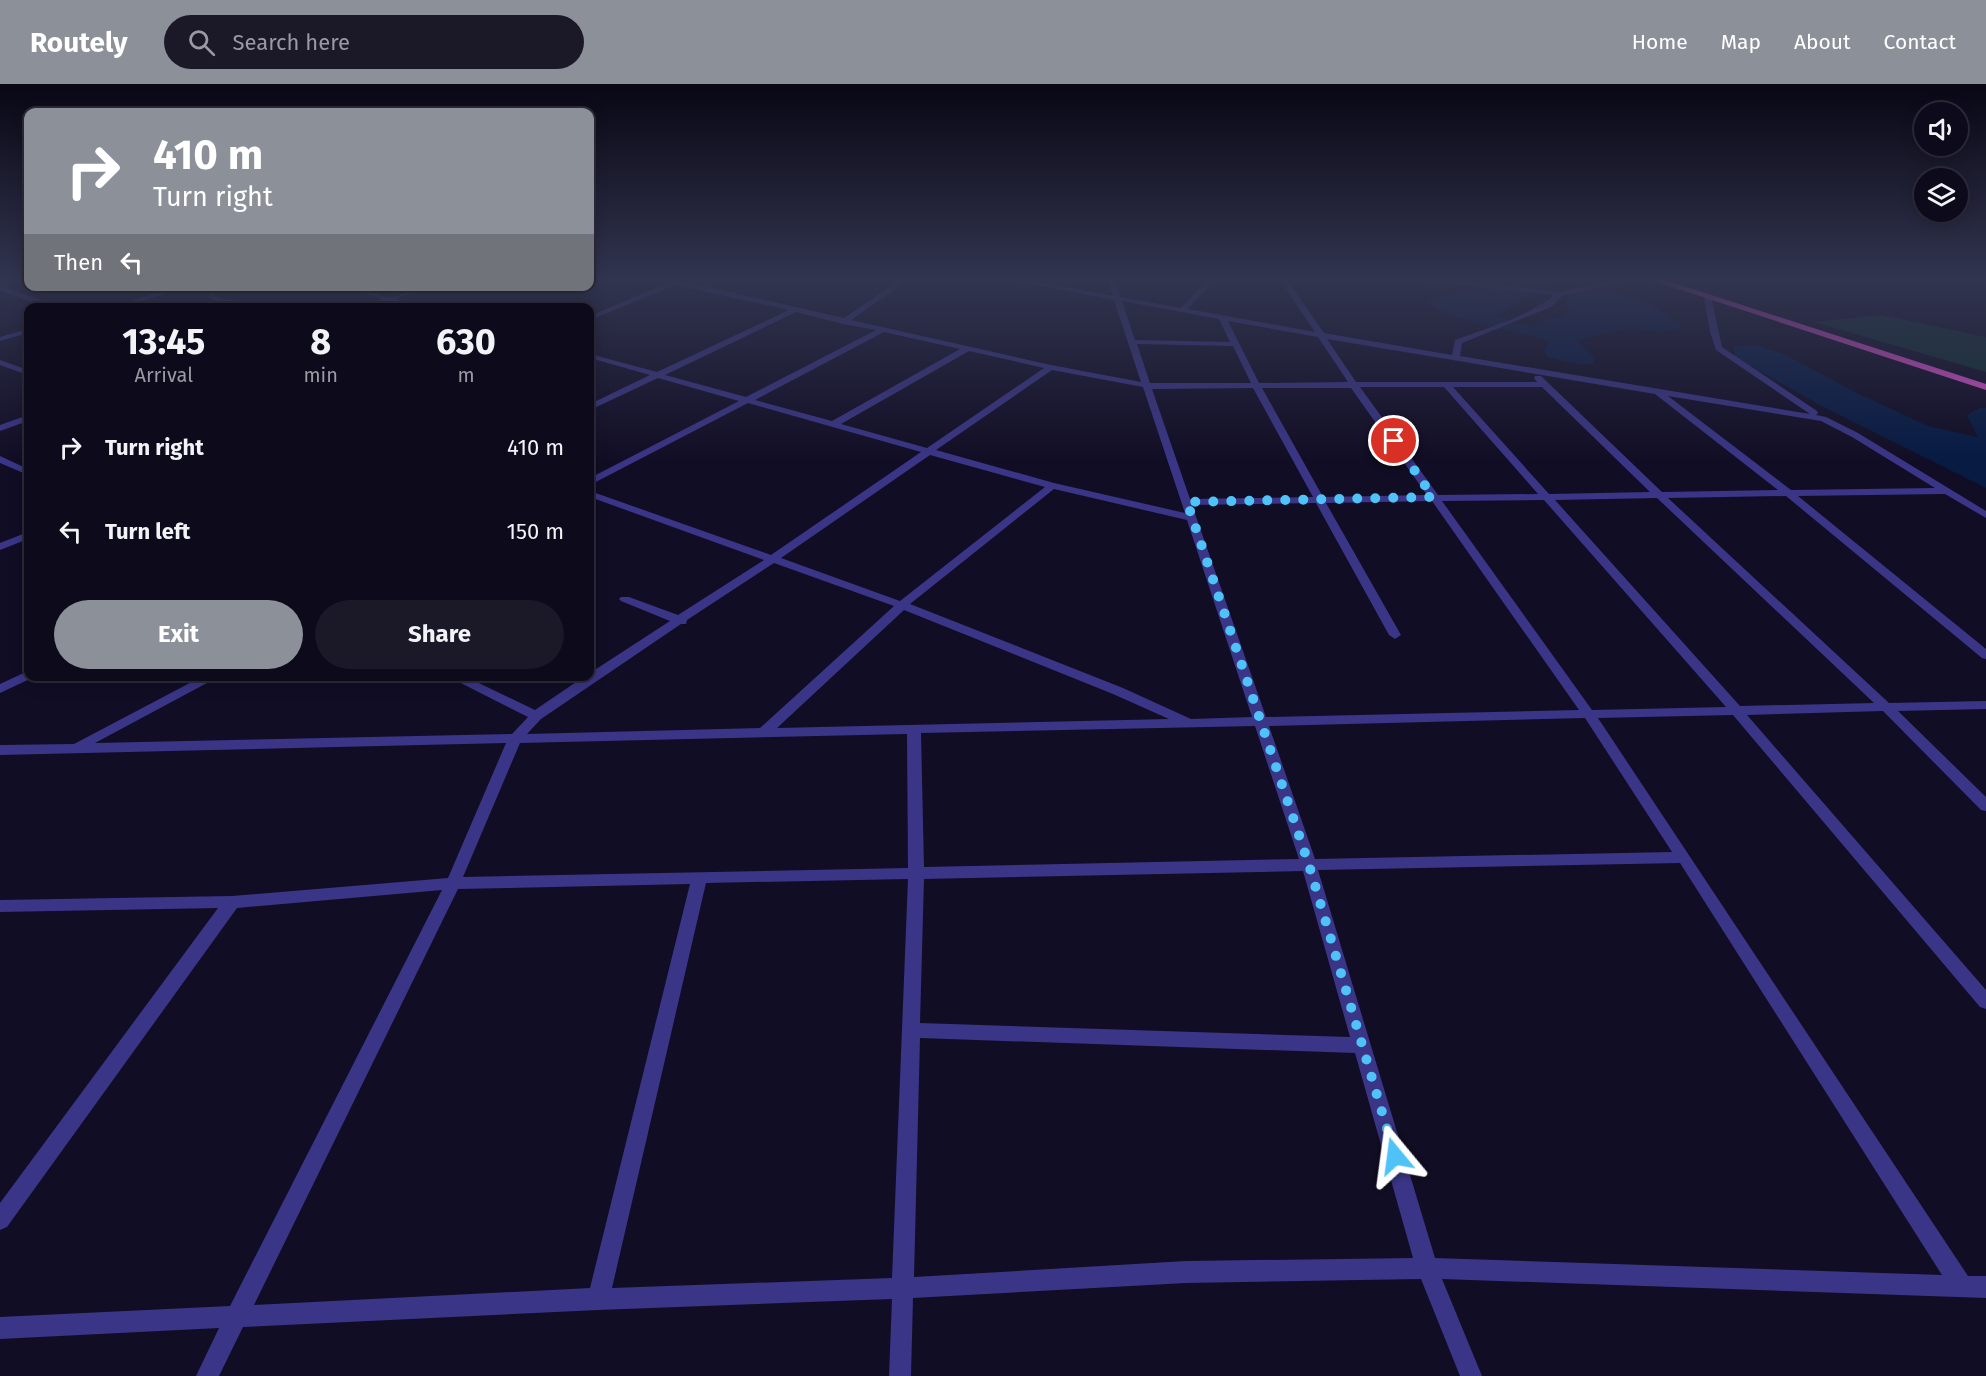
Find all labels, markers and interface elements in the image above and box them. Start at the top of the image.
search box [164,15,584,69]
text: Routely [30,26,128,59]
icon: search [185,26,218,59]
text: Search here [233,29,350,56]
text: Home [1632,29,1688,55]
text: Map [1721,29,1761,55]
text: About [1794,29,1851,55]
text: Contact [1884,29,1956,55]
map controls [1914,102,1968,222]
button: sound [1914,102,1968,156]
text: 410 m [153,130,263,180]
icon: right [54,132,132,210]
button: layers [1914,168,1968,222]
text: Turn right [153,181,273,213]
icon: left [115,246,148,279]
text: Then [54,249,103,276]
text: 13:45 [122,320,205,364]
text: 8 [310,320,331,364]
text: 630 [436,320,496,364]
text: Arrival [134,363,193,387]
text: min [303,363,338,387]
text: m [457,363,475,387]
pin [1368,415,1419,466]
icon: arrive [1377,424,1410,457]
icon: right [54,431,87,464]
text: Turn right [105,434,204,461]
text: 410 m [507,434,564,461]
icon: left [54,515,87,548]
text: Turn left [105,518,190,545]
text: 150 m [506,518,564,545]
button: Exit [54,600,303,669]
button: Share [315,600,564,669]
position arrow [1363,1124,1427,1188]

